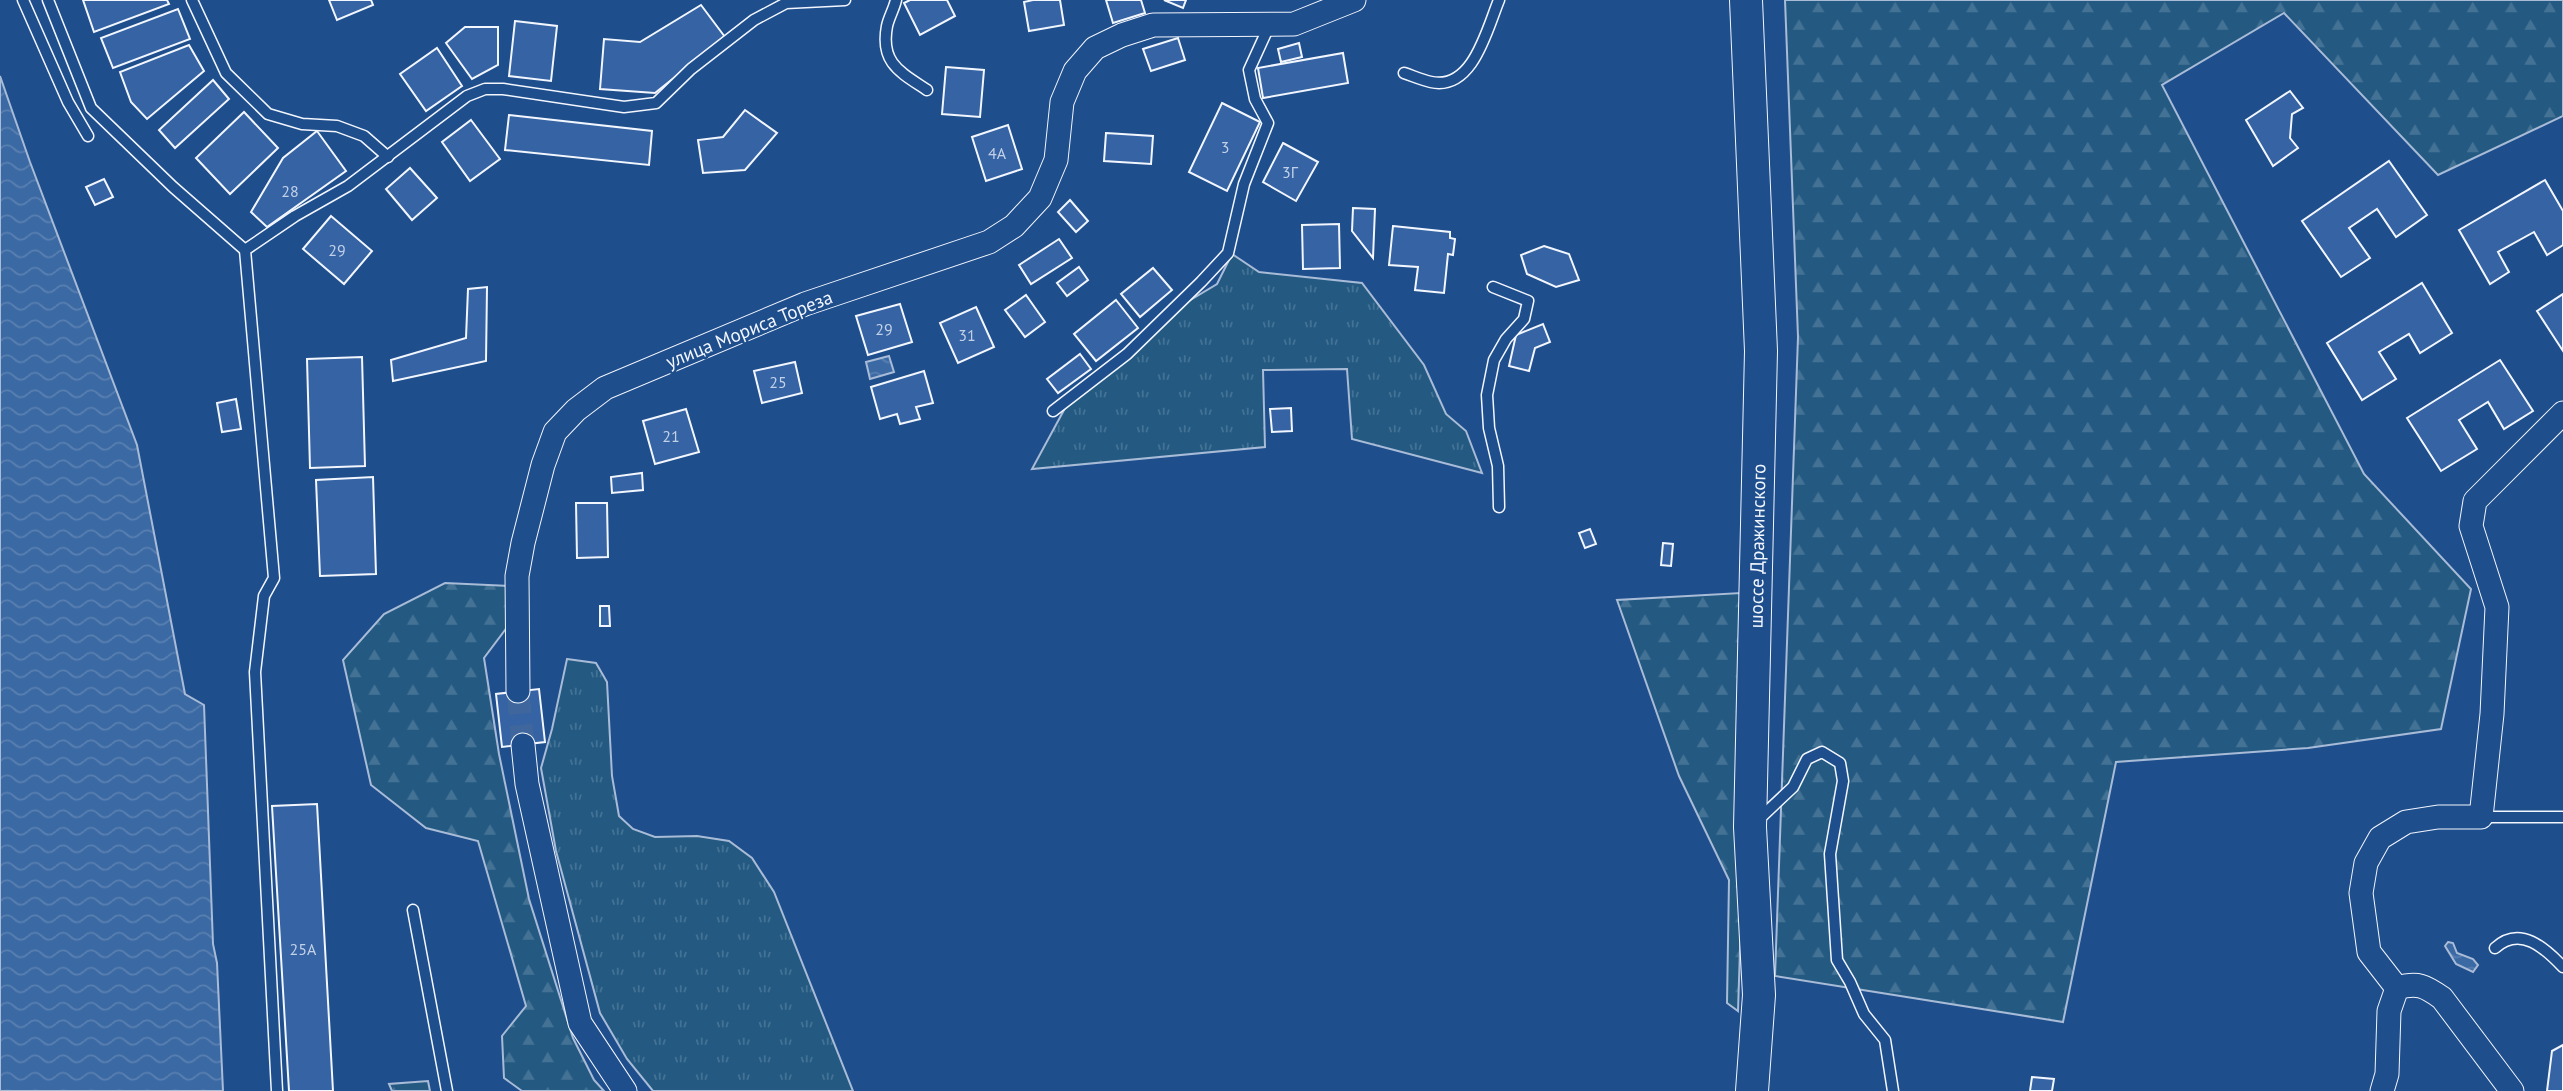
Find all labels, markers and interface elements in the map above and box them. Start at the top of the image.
house number: 3 [1221,137,1229,157]
house number: 4А [988,143,1007,163]
house number: 3Г [1282,162,1299,182]
house number: 28 [281,181,299,201]
house number: 29 [328,240,346,260]
street label: улица Мориса Тореза [662,285,836,373]
house number: 29 [875,319,893,339]
house number: 31 [958,325,976,345]
house number: 25 [769,372,787,392]
house number: 21 [662,426,680,446]
street label: шоссе Дражинского [1744,463,1770,629]
house number: 25А [290,939,317,959]

